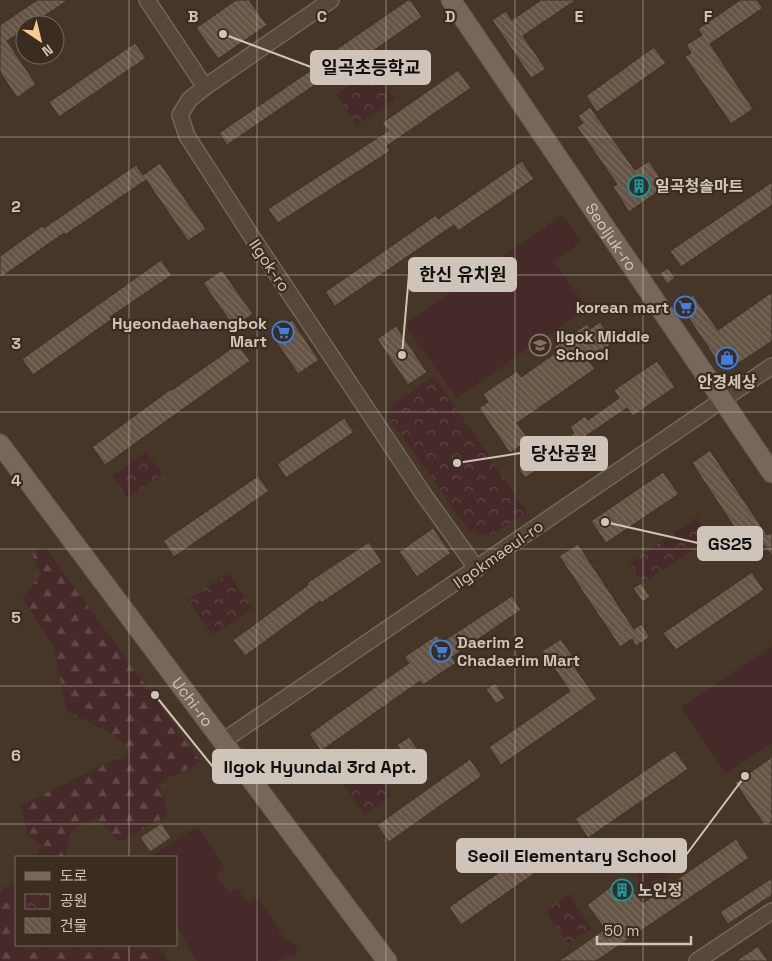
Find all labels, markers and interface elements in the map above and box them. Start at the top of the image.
text: B [188,6,198,27]
text: C [317,6,327,27]
text: D [445,6,455,27]
text: E [575,6,584,27]
text: F [704,6,713,27]
north arrow [15,15,65,65]
text: N [38,41,56,61]
callout: 일곡초등학교 [311,51,430,84]
text: 일곡초등학교 [321,56,421,79]
building icon: 일곡청솔마트 [627,174,651,198]
place label: 일곡청솔마트 [655,176,744,197]
text: 2 [11,196,21,217]
street label: Seoljuk-ro [581,199,642,275]
street label: Ilgok-ro [244,235,295,296]
callout: 한신 유치원 [409,258,516,291]
text: 한신 유치원 [419,263,507,286]
supermarket icon: korean mart [673,295,697,319]
place label: korean mart [576,297,669,318]
place label: Hyeondaehaengbok Mart [112,313,267,352]
supermarket icon: Hyeondaehaengbok Mart [271,320,295,344]
place label: Ilgok Middle School [556,326,650,365]
text: 3 [11,333,21,354]
school or university icon: Ilgok Middle School [528,333,552,357]
shop icon: 안경세상 [715,346,739,370]
place label: 안경세상 [698,372,757,393]
callout: 당산공원 [521,437,607,470]
text: 당산공원 [531,442,597,465]
text: 4 [11,470,21,491]
street label: Ilgokmaeul-ro [449,516,547,593]
callout: GS25 [698,527,762,560]
text: GS25 [708,532,752,555]
text: 5 [11,607,21,628]
place label: Daerim 2 Chadaerim Mart [457,632,580,671]
supermarket icon: Daerim 2 Chadaerim Mart [429,639,453,663]
street label: Uchi-ro [167,673,218,731]
text: 6 [11,745,21,766]
callout: Ilgok Hyundai 3rd Apt. [213,750,426,783]
text: Ilgok Hyundai 3rd Apt. [224,755,416,778]
callout: Seoil Elementary School [457,839,686,872]
text: Seoil Elementary School [468,844,676,867]
legend [15,856,178,946]
text: 도로 [60,866,88,885]
building icon: 노인정 [610,878,634,902]
place label: 노인정 [638,880,682,901]
text: 공원 [60,891,88,910]
scale bar [597,914,691,946]
text: 건물 [60,916,88,935]
text: 50 m [604,921,639,940]

